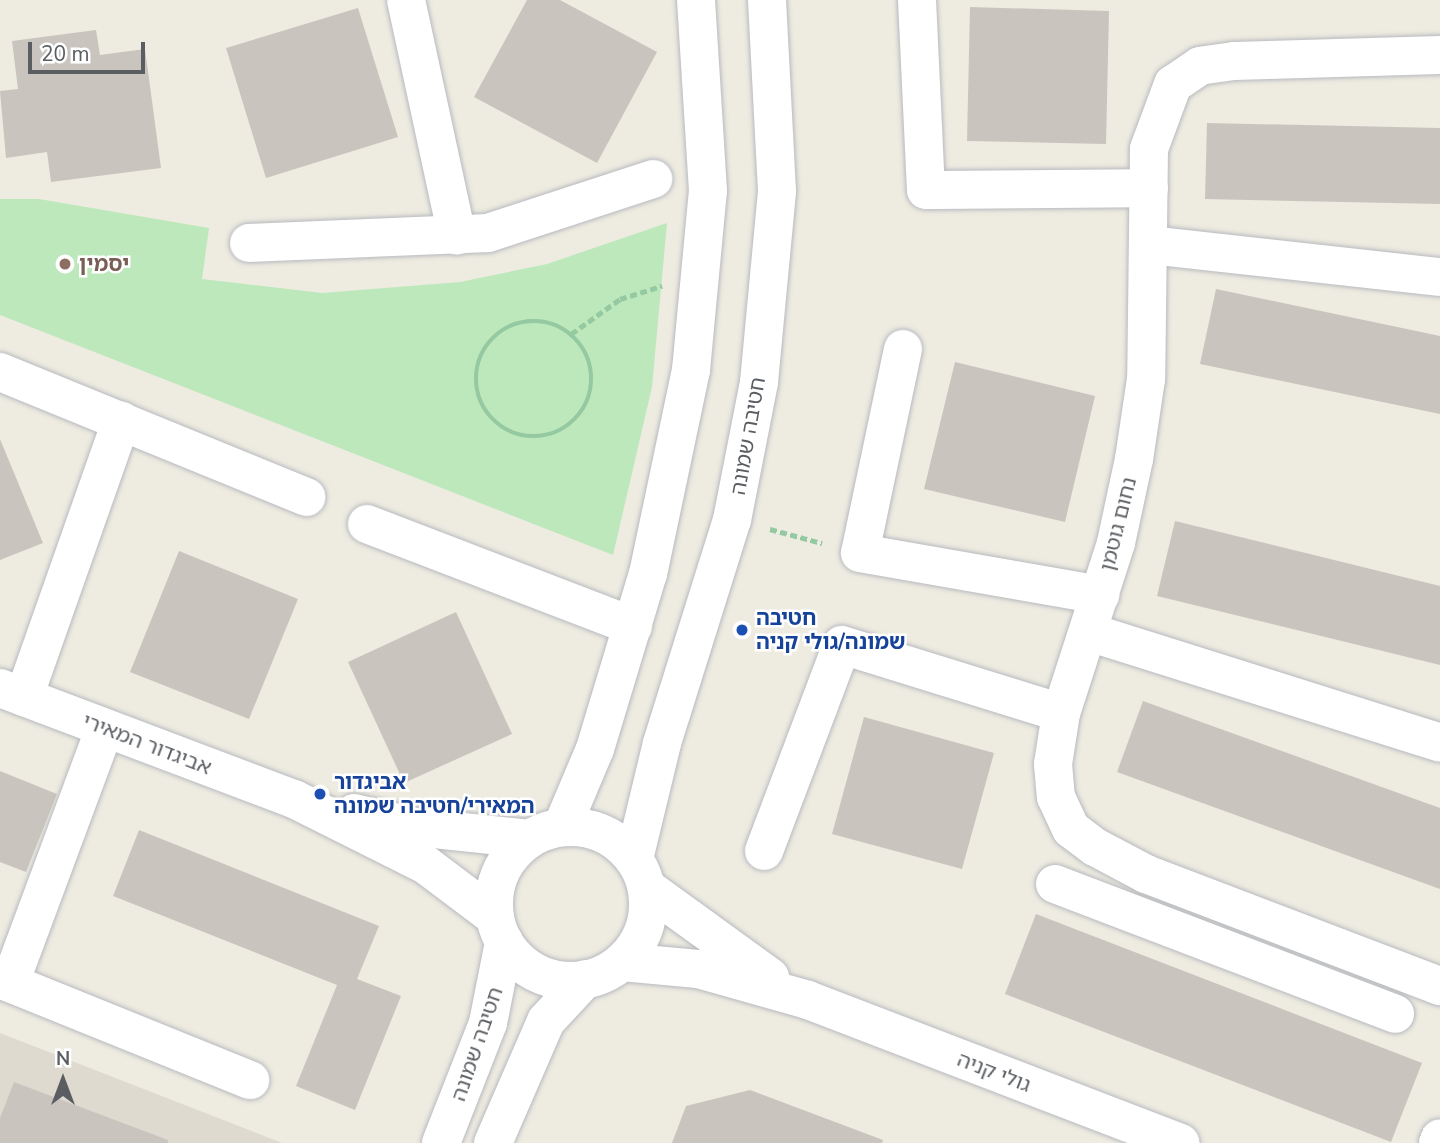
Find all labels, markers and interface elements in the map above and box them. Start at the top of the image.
scale bar [32,28,149,72]
text: 20 m [41,40,90,68]
place label: יסמין [79,251,129,277]
marker: יסמין [57,256,73,272]
street label: חטיבה שמונה [725,375,771,497]
street label: נחום גוטמן [1094,475,1142,573]
place label: חטיבה שמונה/גולי קניה [756,605,906,655]
marker: חטיבה שמונה/גולי קניה [734,622,750,638]
street label: אביגדור המאירי [79,708,215,780]
place label: אביגדור המאירי/חטיבה שמונה [334,769,534,819]
marker: אביגדור המאירי/חטיבה שמונה [312,786,328,802]
street label: חטיבה שמונה [446,984,508,1104]
north arrow [28,1045,98,1115]
text: N [56,1046,70,1072]
street label: גולי קניה [954,1047,1034,1097]

